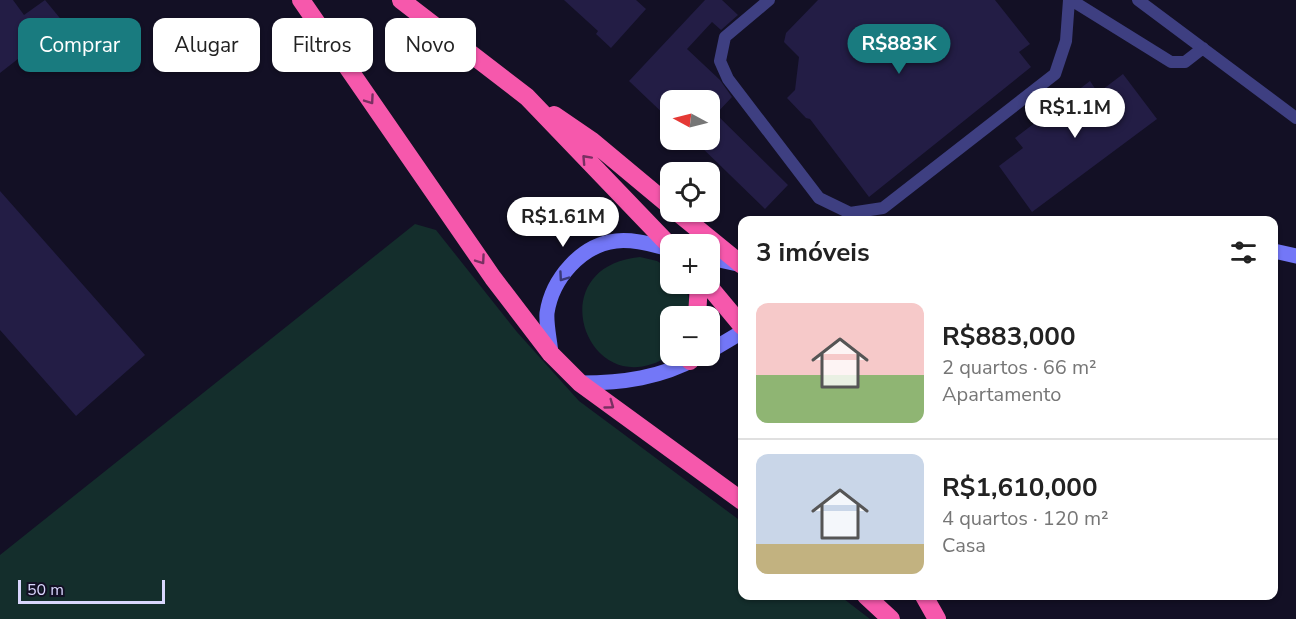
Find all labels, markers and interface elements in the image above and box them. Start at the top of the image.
chip: Comprar [18,18,141,72]
chip: Alugar [153,18,260,72]
chip: Filtros [272,18,373,72]
chip: Novo [385,18,476,72]
pin: R$883K [850,24,948,75]
text: R$883K [862,30,937,57]
pin: R$1.1M [1026,88,1124,139]
north arrow [660,90,720,150]
map controls [660,90,720,366]
one-way arrow [363,93,374,104]
text: R$1.1M [1039,94,1111,121]
one-way arrow [582,156,593,167]
button: locate [660,162,720,222]
pin: R$1.61M [508,197,618,248]
text: R$1.61M [521,203,605,230]
button: + [660,234,720,294]
text: 3 imóveis [756,235,870,270]
icon: filters [1227,236,1260,269]
one-way arrow [474,254,485,265]
one-way arrow [559,270,570,281]
button: − [660,306,720,366]
text: R$883,000 [942,319,1075,354]
icon: home [804,327,876,399]
text: 2 quartos · 66 m² [942,354,1097,381]
text: Apartamento [942,381,1061,408]
one-way arrow [603,398,614,409]
text: R$1,610,000 [942,470,1098,505]
icon: home [804,478,876,550]
text: 4 quartos · 120 m² [942,505,1109,532]
text: Casa [942,532,986,559]
scale bar [18,577,165,604]
text: 50 m [27,579,64,601]

